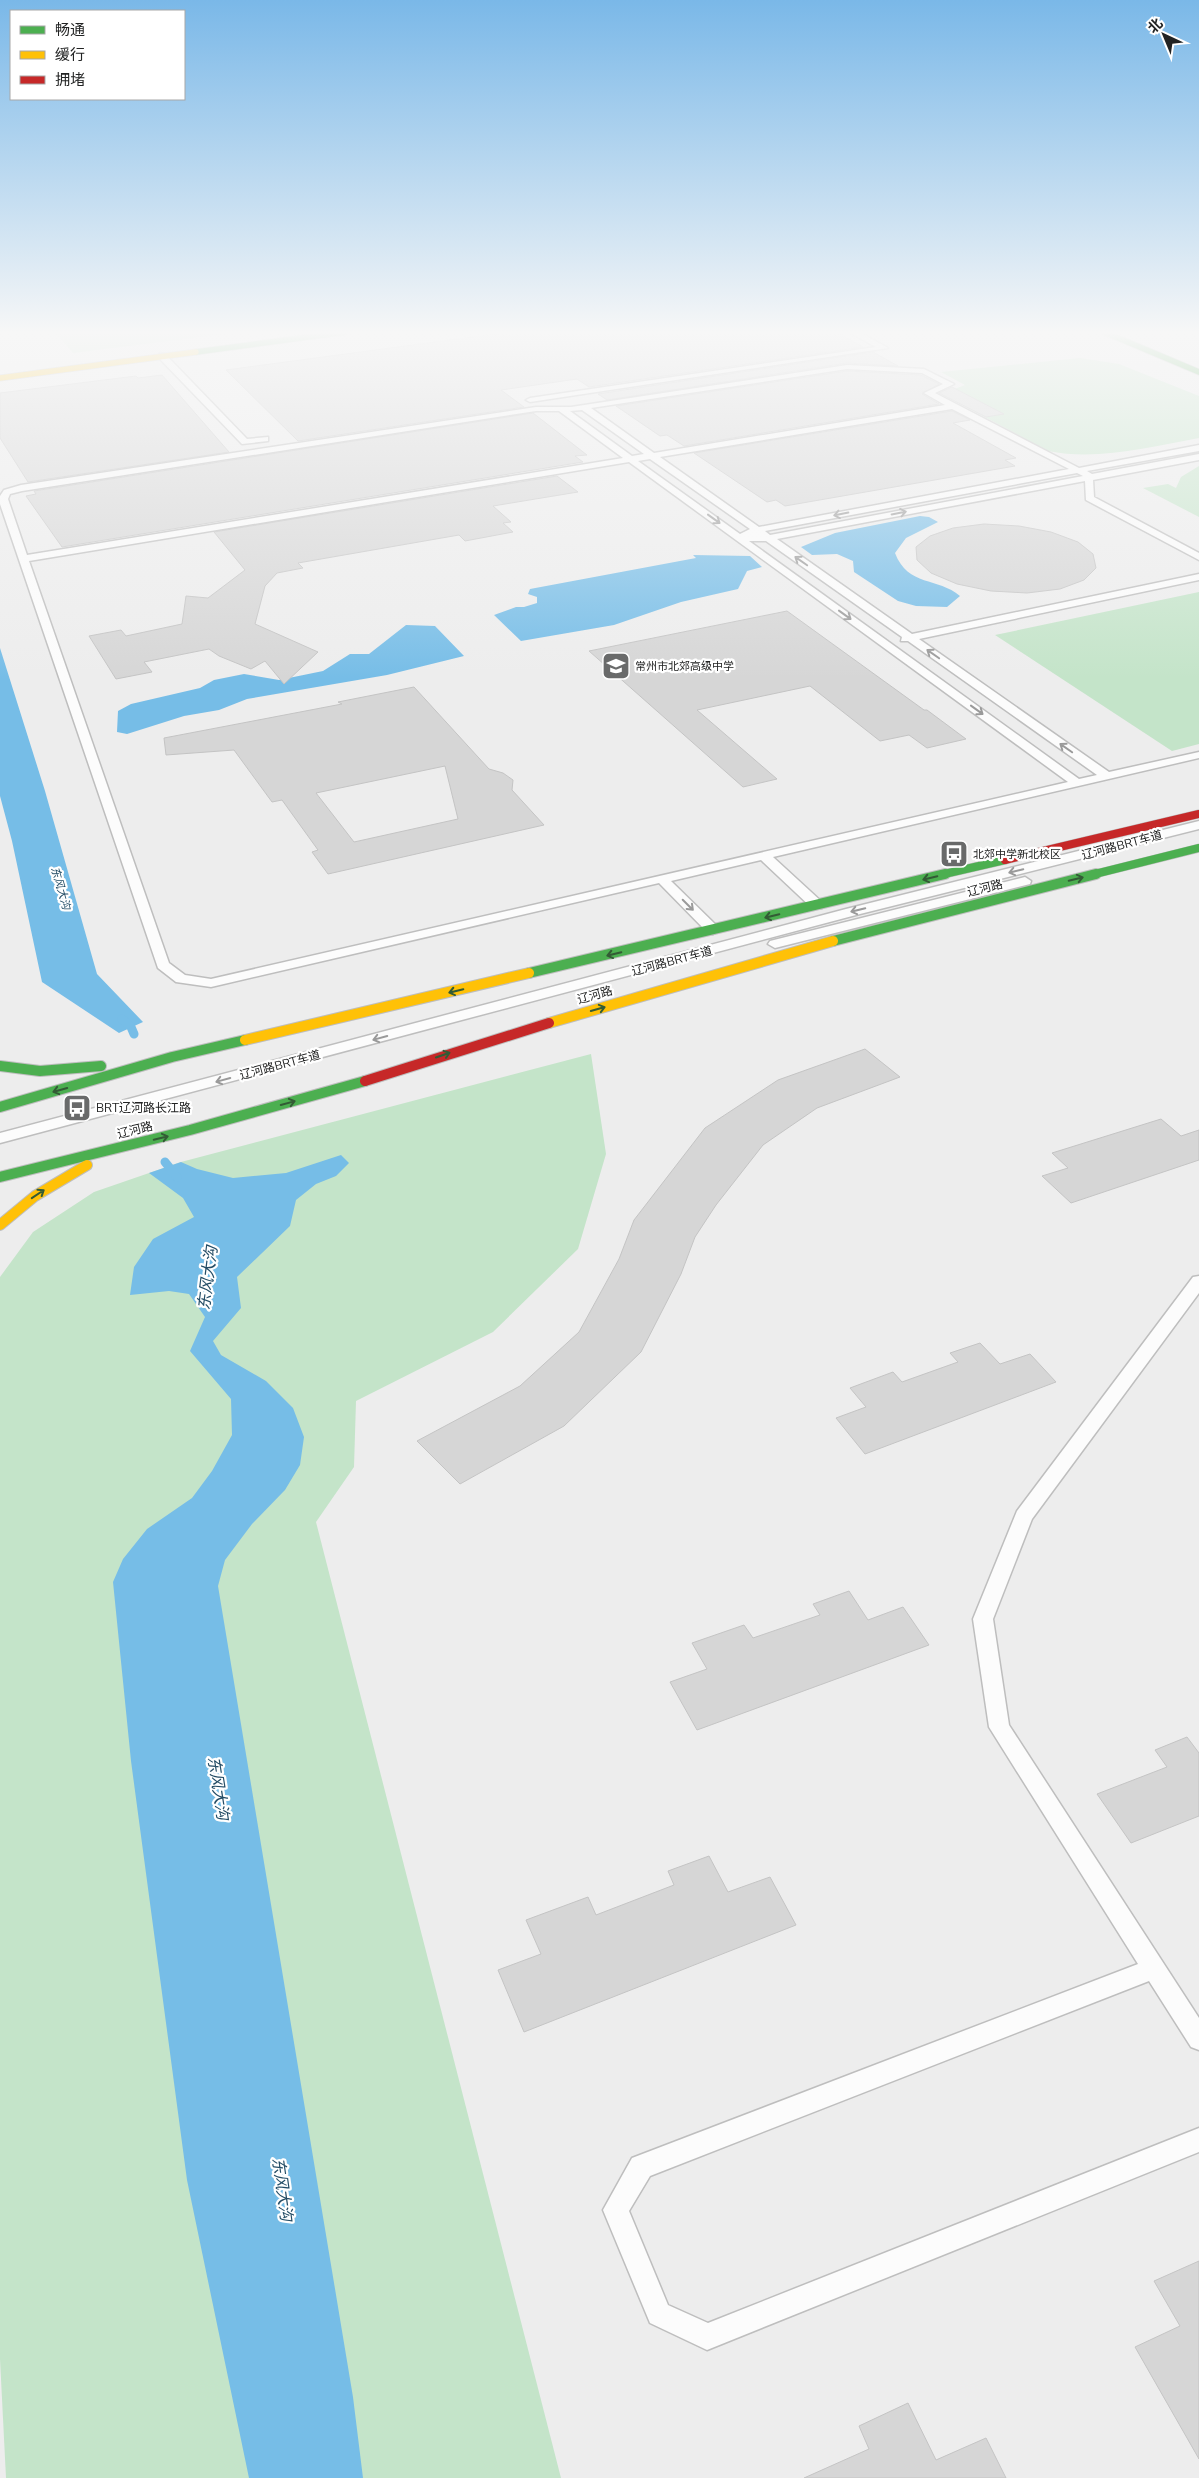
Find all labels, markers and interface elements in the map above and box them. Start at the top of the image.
legend [10,10,185,100]
north arrow [1139,10,1189,60]
text: 北 [1144,14,1167,38]
text: 畅通 [55,20,85,40]
text: 缓行 [55,45,85,65]
text: 拥堵 [55,70,85,90]
one-way arrow [891,507,907,517]
one-way arrow [834,510,850,519]
one-way arrow [706,514,720,524]
one-way arrow [794,556,808,566]
one-way arrow [838,609,851,620]
one-way arrow [927,649,940,660]
school or university icon: 常州市北郊高级中学 [601,651,631,681]
place label: 常州市北郊高级中学 [635,659,734,674]
one-way arrow [970,705,984,715]
one-way arrow [1059,743,1073,753]
street label: 辽河路BRT车道 [1080,827,1164,863]
bus stop icon: 北郊中学新北校区 [939,839,969,869]
place label: 北郊中学新北校区 [973,847,1061,862]
water label: 东风大沟 [47,865,74,912]
one-way arrow [1009,867,1025,877]
one-way arrow [923,874,939,883]
one-way arrow [1068,874,1084,883]
street label: 辽河路 [966,876,1004,900]
one-way arrow [682,899,694,911]
one-way arrow [851,906,867,915]
one-way arrow [765,912,781,921]
street label: 辽河路BRT车道 [630,943,714,979]
one-way arrow [607,950,623,959]
street label: 辽河路 [575,982,615,1008]
one-way arrow [448,987,464,996]
one-way arrow [590,1003,606,1013]
one-way arrow [373,1034,389,1043]
street label: 辽河路BRT车道 [238,1047,322,1083]
one-way arrow [435,1050,451,1060]
one-way arrow [215,1075,231,1085]
one-way arrow [52,1085,68,1095]
bus stop icon: BRT辽河路长江路 [62,1093,92,1123]
one-way arrow [279,1098,295,1108]
place label: BRT辽河路长江路 [96,1100,191,1116]
street label: 辽河路 [116,1118,154,1142]
one-way arrow [152,1133,168,1142]
one-way arrow [31,1189,45,1199]
water label: 东风大沟 [193,1243,223,1311]
water label: 东风大沟 [202,1755,234,1823]
water label: 东风大沟 [267,2156,298,2224]

